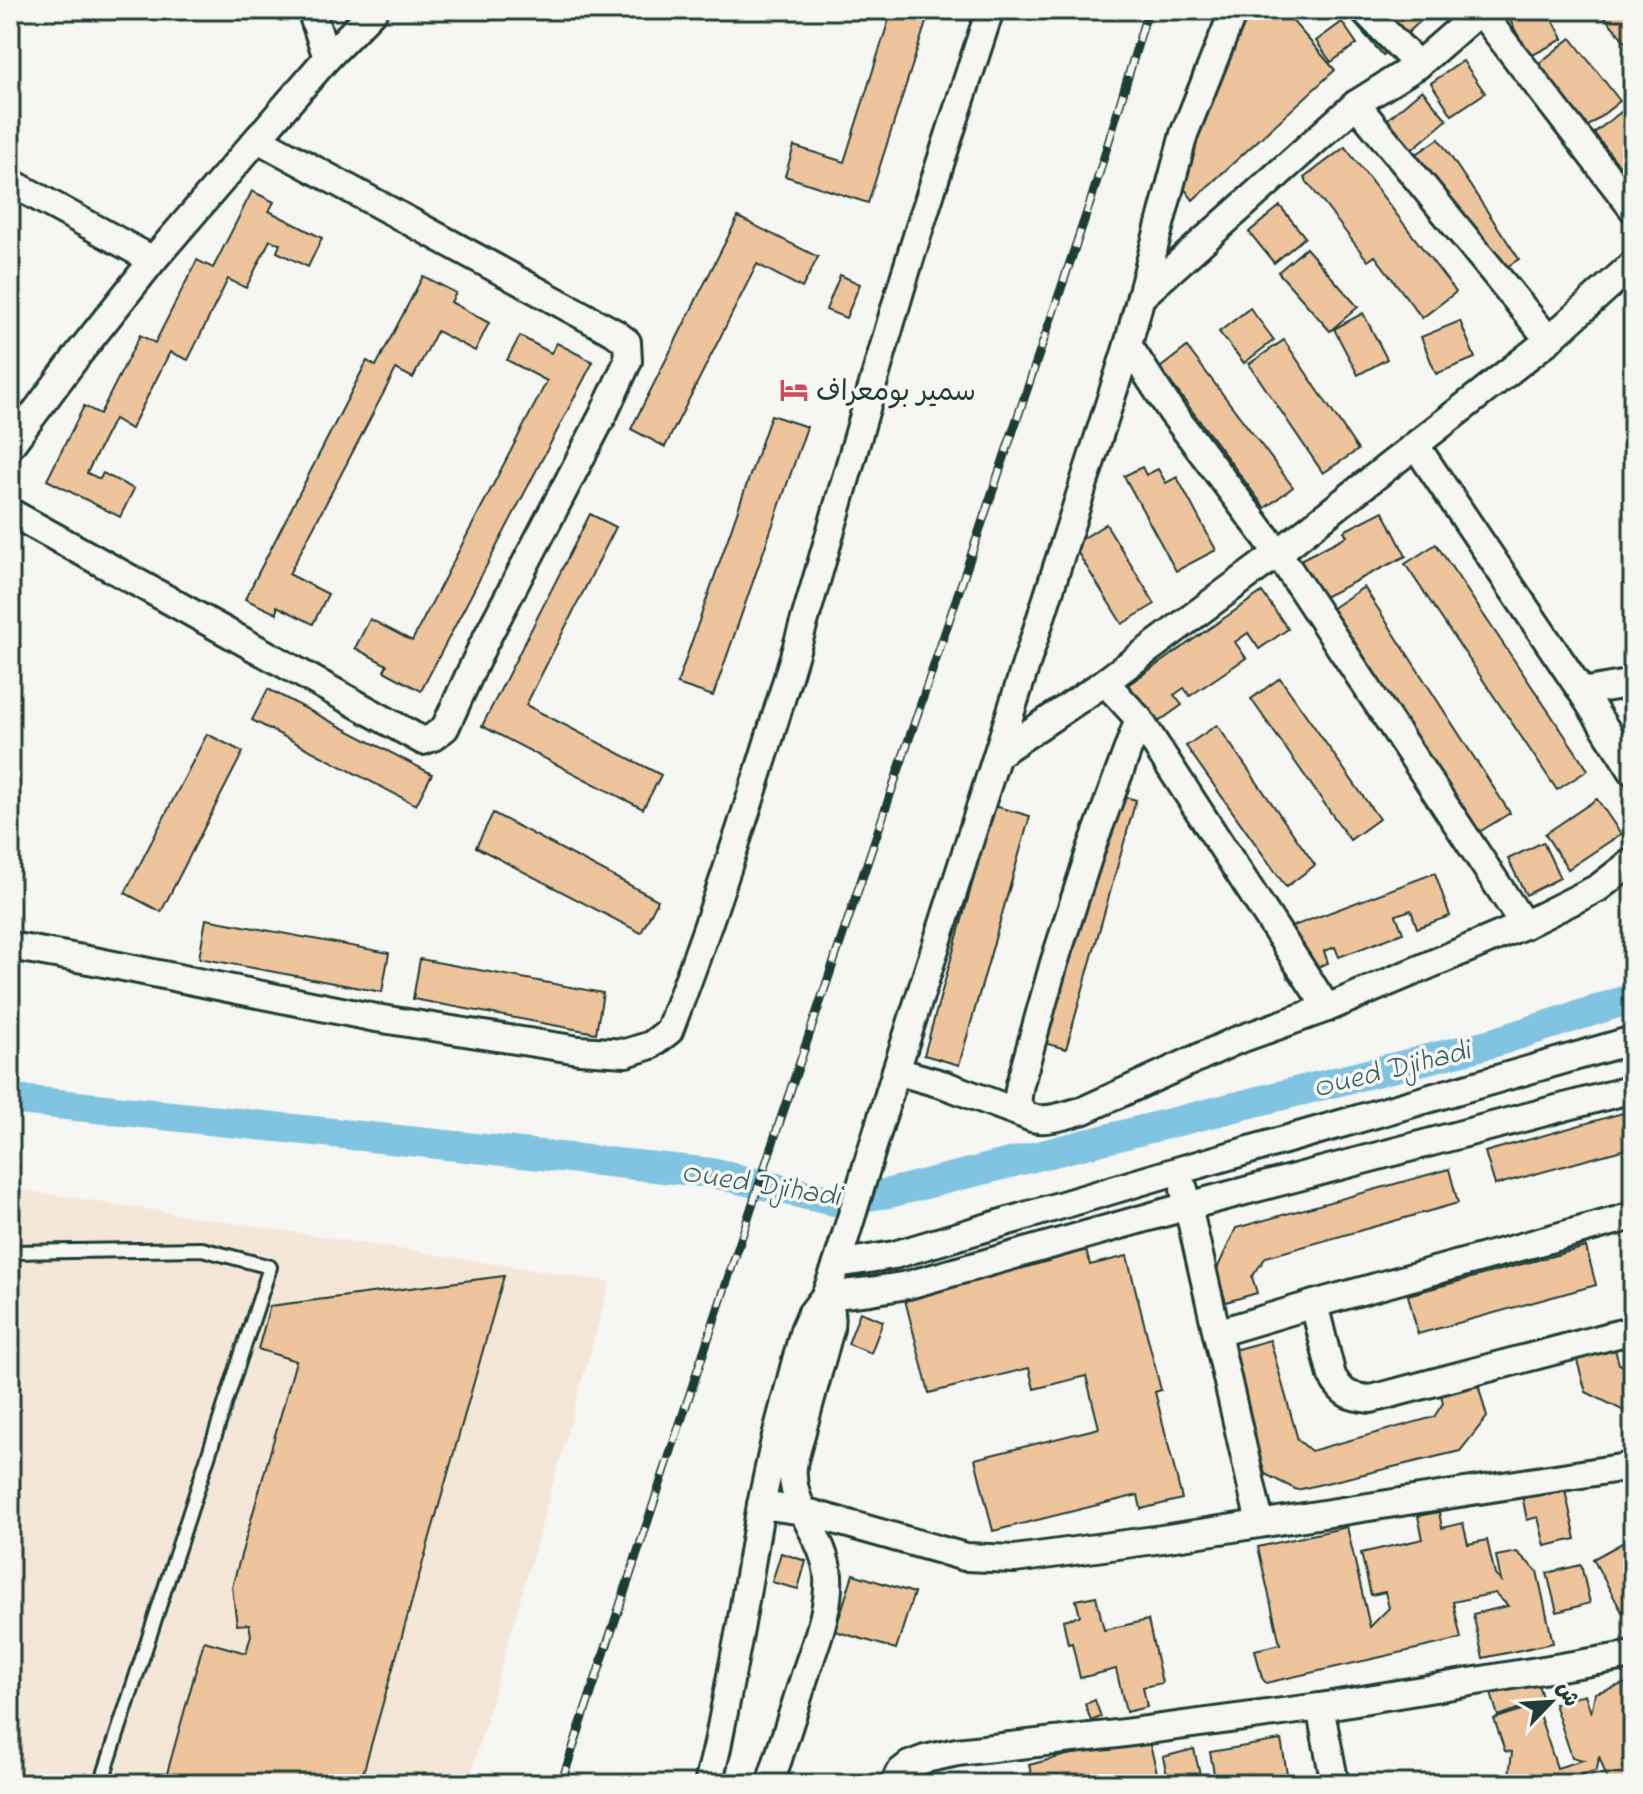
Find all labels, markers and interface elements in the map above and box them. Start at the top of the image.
place label: سمير بومعراف [816,373,976,414]
hotel icon: سمير بومعراف [779,375,809,405]
water label: Oued Djihadi [1308,1029,1478,1112]
water label: Oued Djihadi [678,1152,846,1221]
north arrow [1511,1662,1591,1742]
text: ش [1547,1677,1586,1713]

